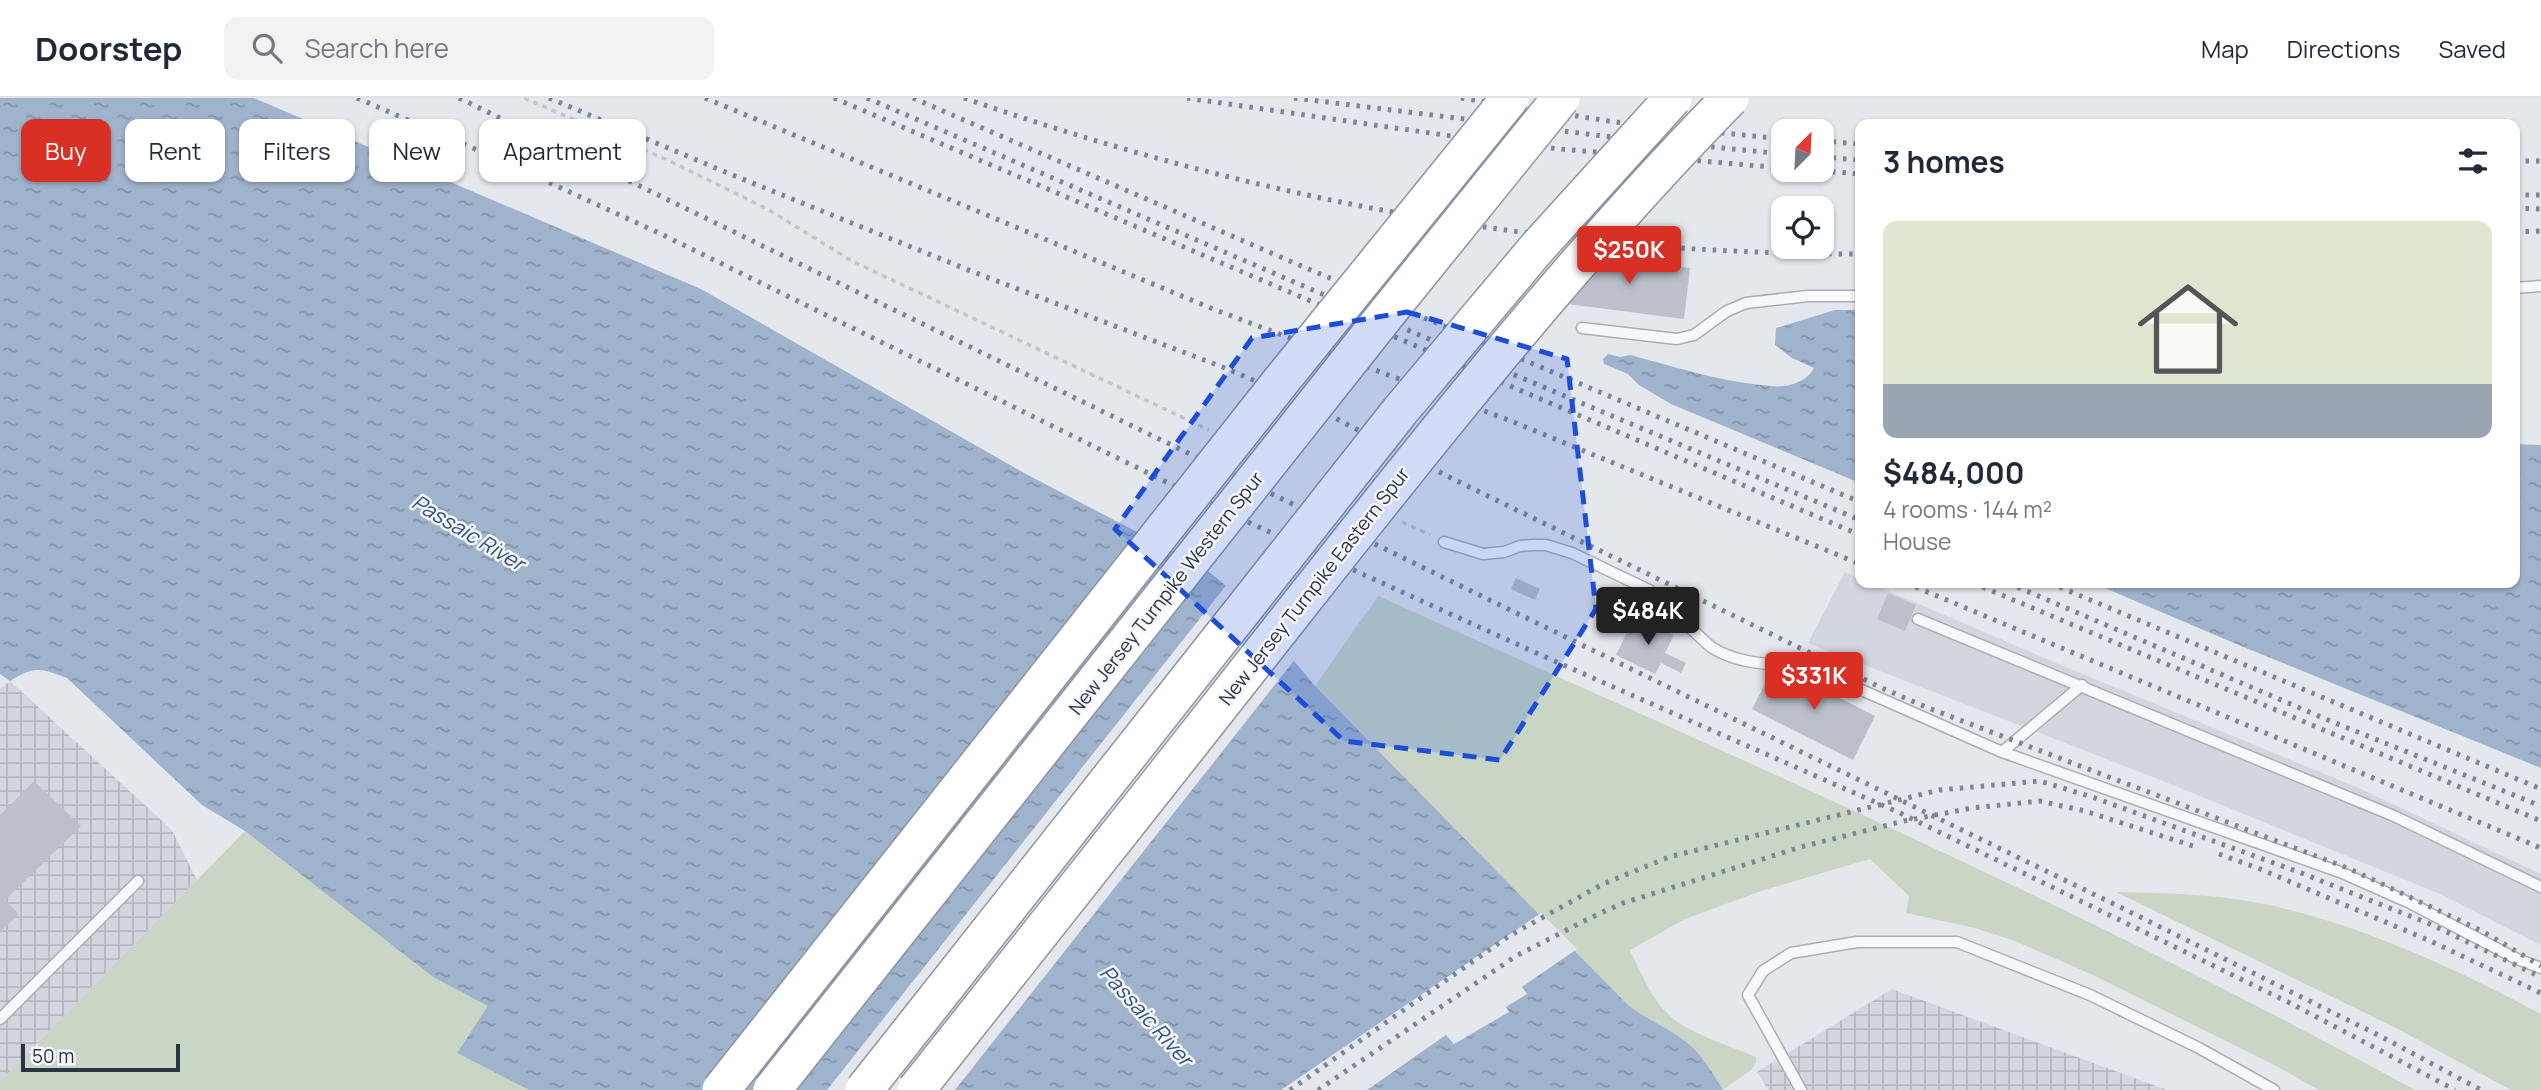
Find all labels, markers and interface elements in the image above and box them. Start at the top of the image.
search box [224,17,714,80]
text: Doorstep [35,26,182,71]
icon: search [248,29,286,67]
text: Search here [304,30,449,66]
text: Map [2201,32,2249,65]
text: Directions [2287,32,2400,65]
text: Saved [2438,32,2506,65]
chip: Buy [21,119,111,182]
chip: Rent [125,119,225,182]
chip: Filters [239,119,355,182]
chip: New [369,119,465,182]
chip: Apartment [479,119,646,182]
north arrow [1771,119,1834,182]
map controls [1771,119,1834,259]
text: 3 homes [1883,141,2005,182]
icon: filters [2454,142,2492,180]
button: locate [1771,196,1834,259]
pin: $250K [1580,226,1678,286]
text: $250K [1593,233,1665,265]
icon: home [2125,266,2251,392]
text: $484,000 [1883,452,2024,493]
street label: New Jersey Turnpike Eastern Spur [1213,461,1415,710]
street label: New Jersey Turnpike Western Spur [1063,466,1269,720]
water label: Passaic River [407,488,532,578]
text: 4 rooms · 144 m² [1883,493,2052,525]
text: House [1883,525,1952,557]
pin: $484K [1599,588,1697,647]
text: $484K [1612,594,1684,626]
pin: $331K [1765,652,1863,712]
text: $331K [1781,659,1847,691]
water label: Passaic River [1094,959,1201,1074]
scale bar [21,1041,180,1073]
text: 50 m [32,1043,74,1069]

